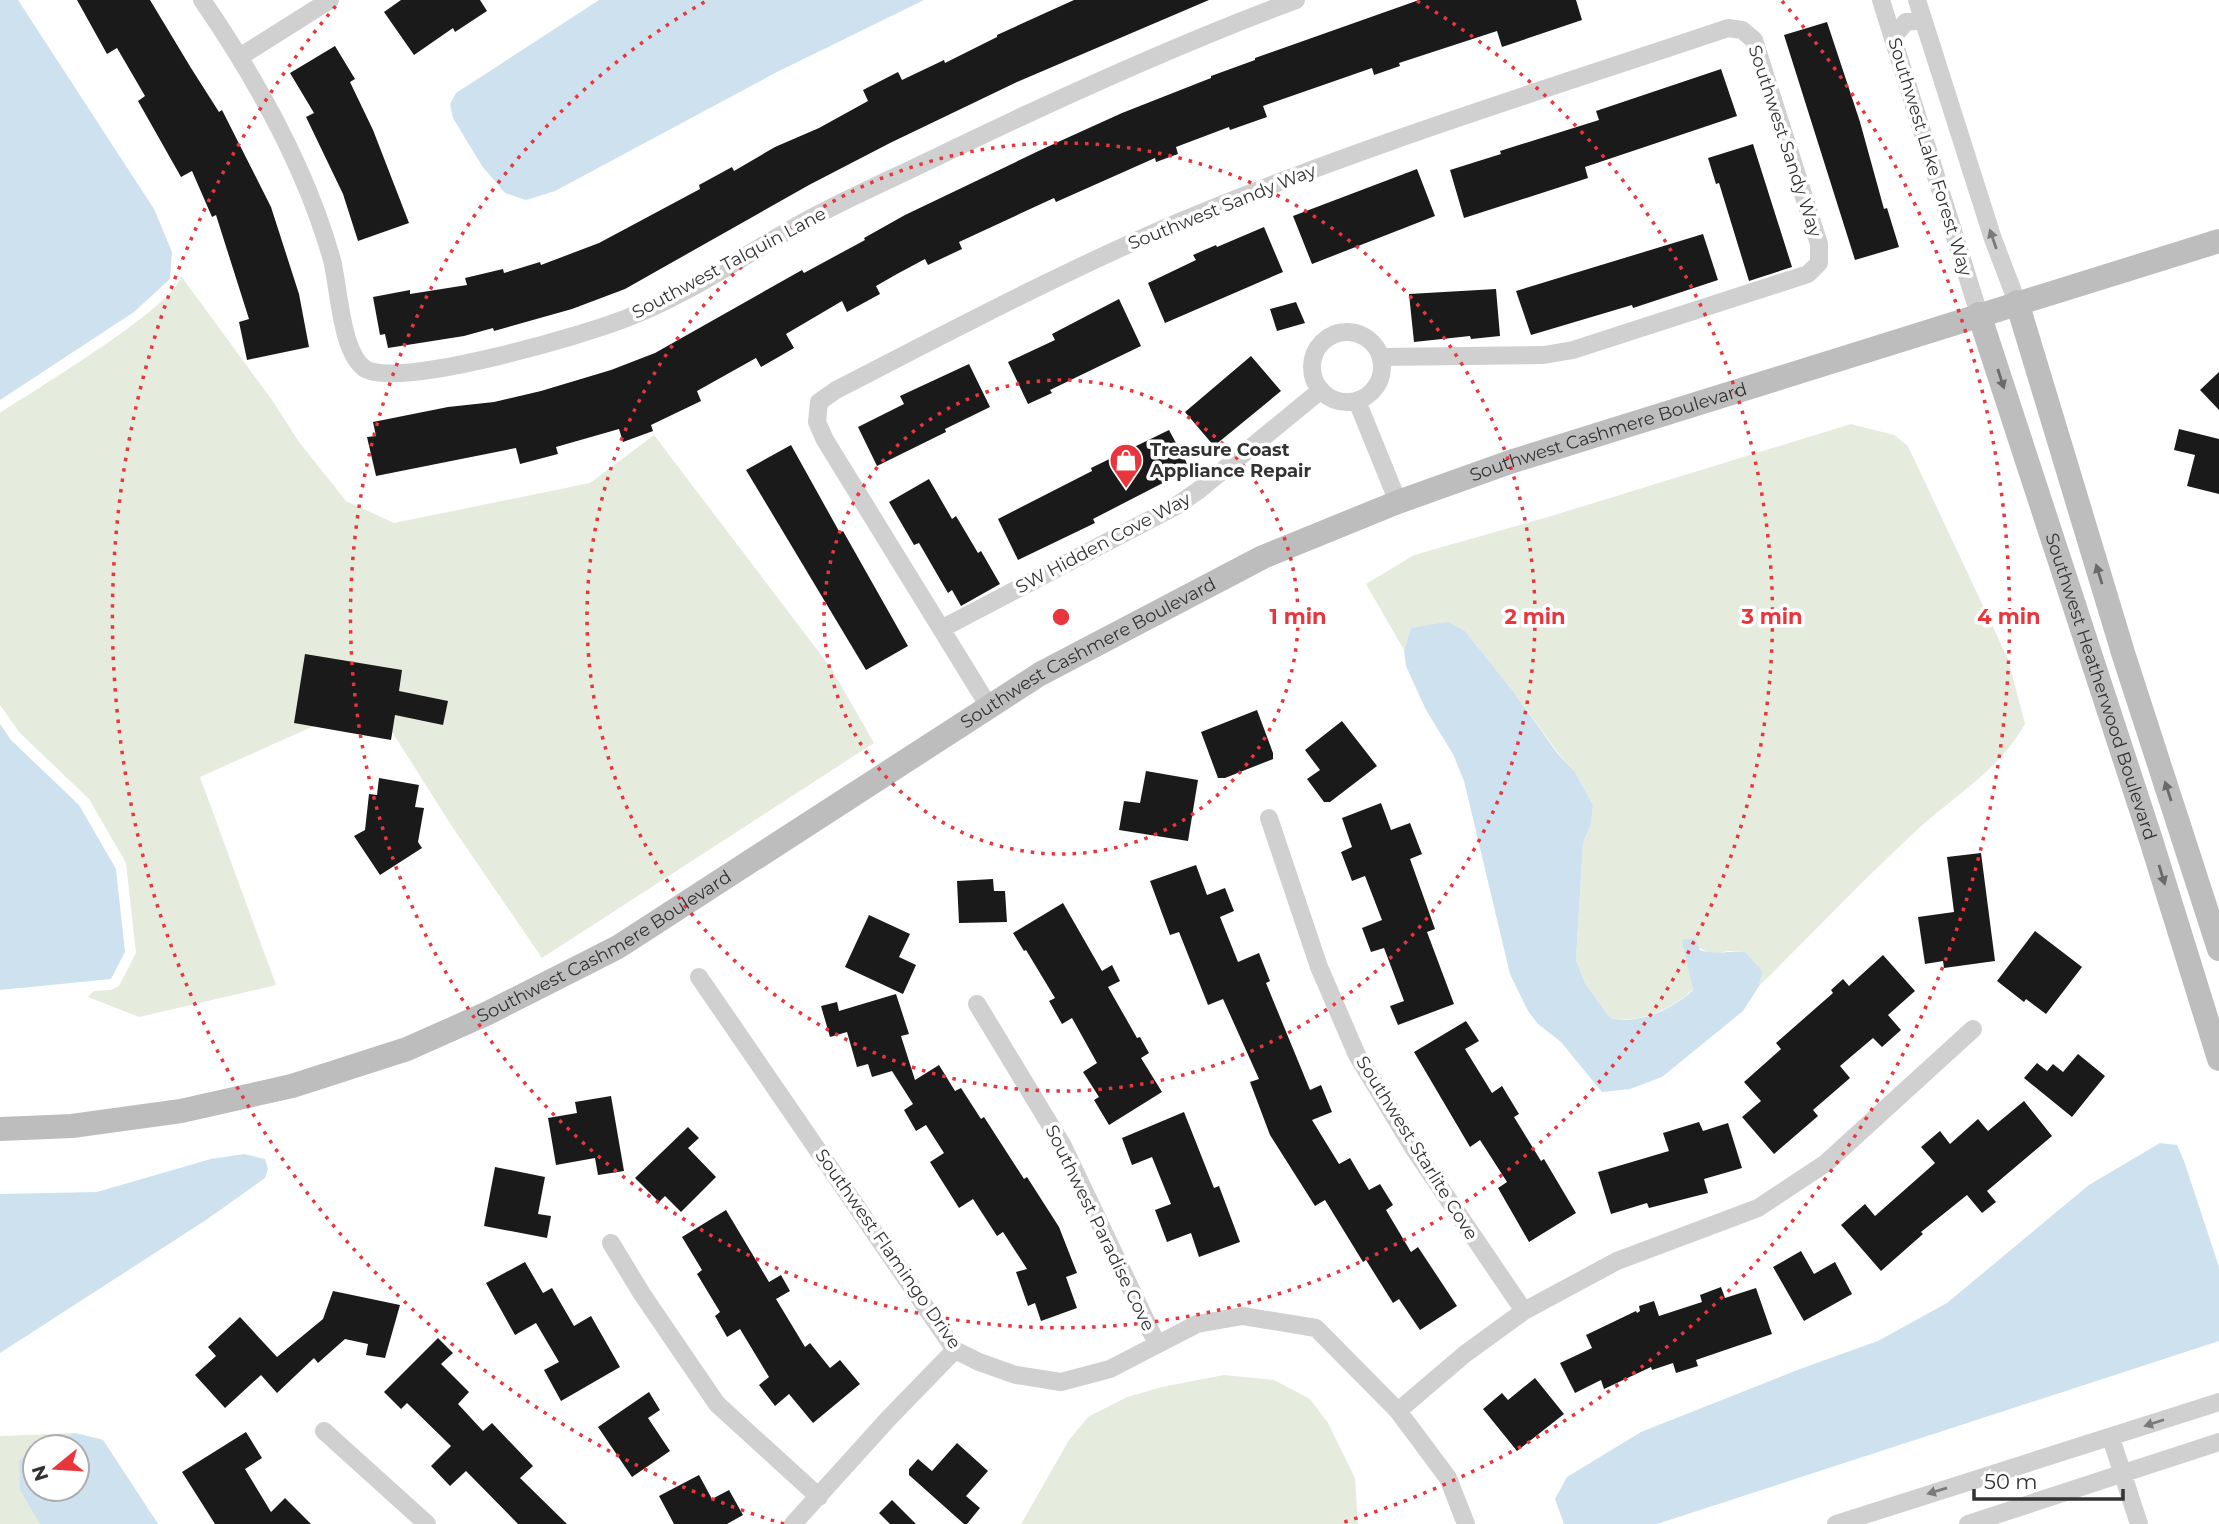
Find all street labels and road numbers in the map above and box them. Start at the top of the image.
street label: Southwest Lake Forest Way [1883,35,1977,279]
street label: Southwest Sandy Way [1744,42,1827,240]
street label: Southwest Sandy Way [1125,159,1319,255]
street label: Southwest Talquin Lane [628,202,830,324]
street label: Southwest Cashmere Boulevard [1467,378,1750,487]
street label: SW Hidden Cove Way [1012,487,1194,598]
street label: Southwest Heatherwood Boulevard [2040,530,2161,843]
street label: Southwest Cashmere Boulevard [956,573,1220,733]
street label: Southwest Cashmere Boulevard [473,866,735,1028]
street label: Southwest Starlite Cove [1351,1052,1483,1244]
street label: Southwest Paradise Cove [1040,1121,1160,1335]
street label: Southwest Flamingo Drive [810,1145,966,1353]

